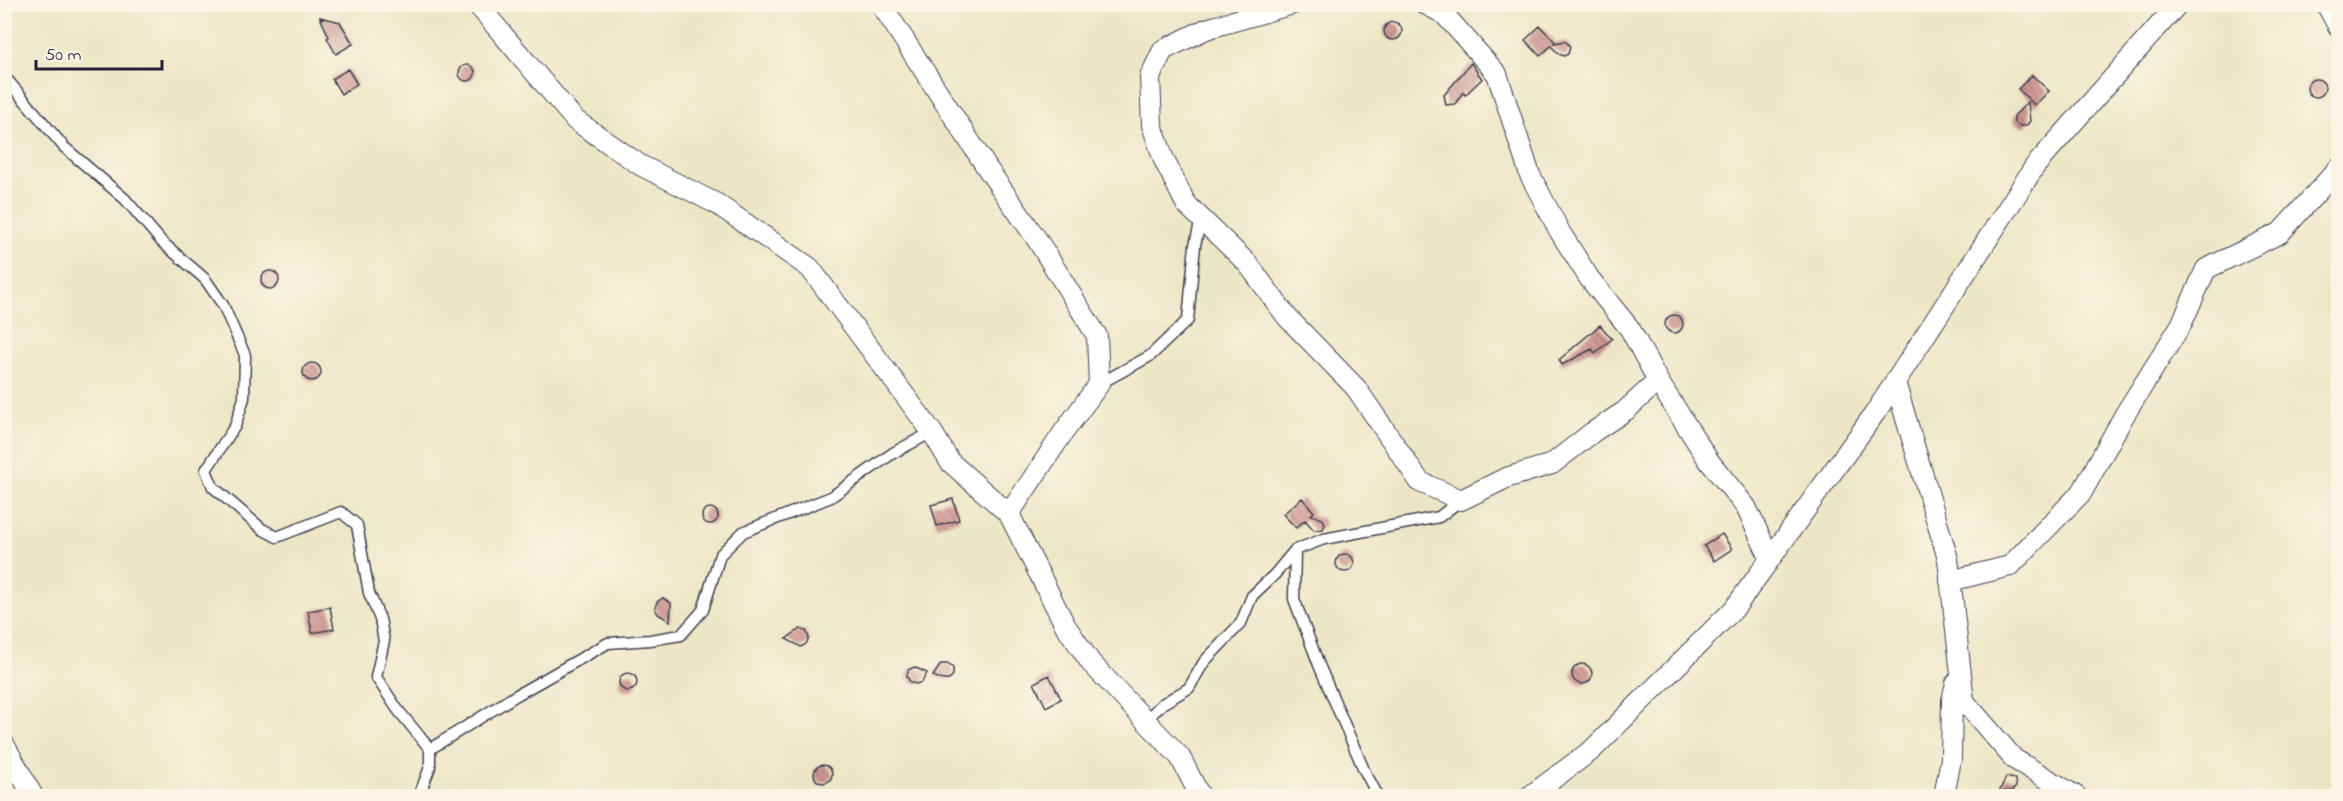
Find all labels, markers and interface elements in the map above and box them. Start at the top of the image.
scale bar [36,33,162,71]
text: 50 m [45,43,82,69]

